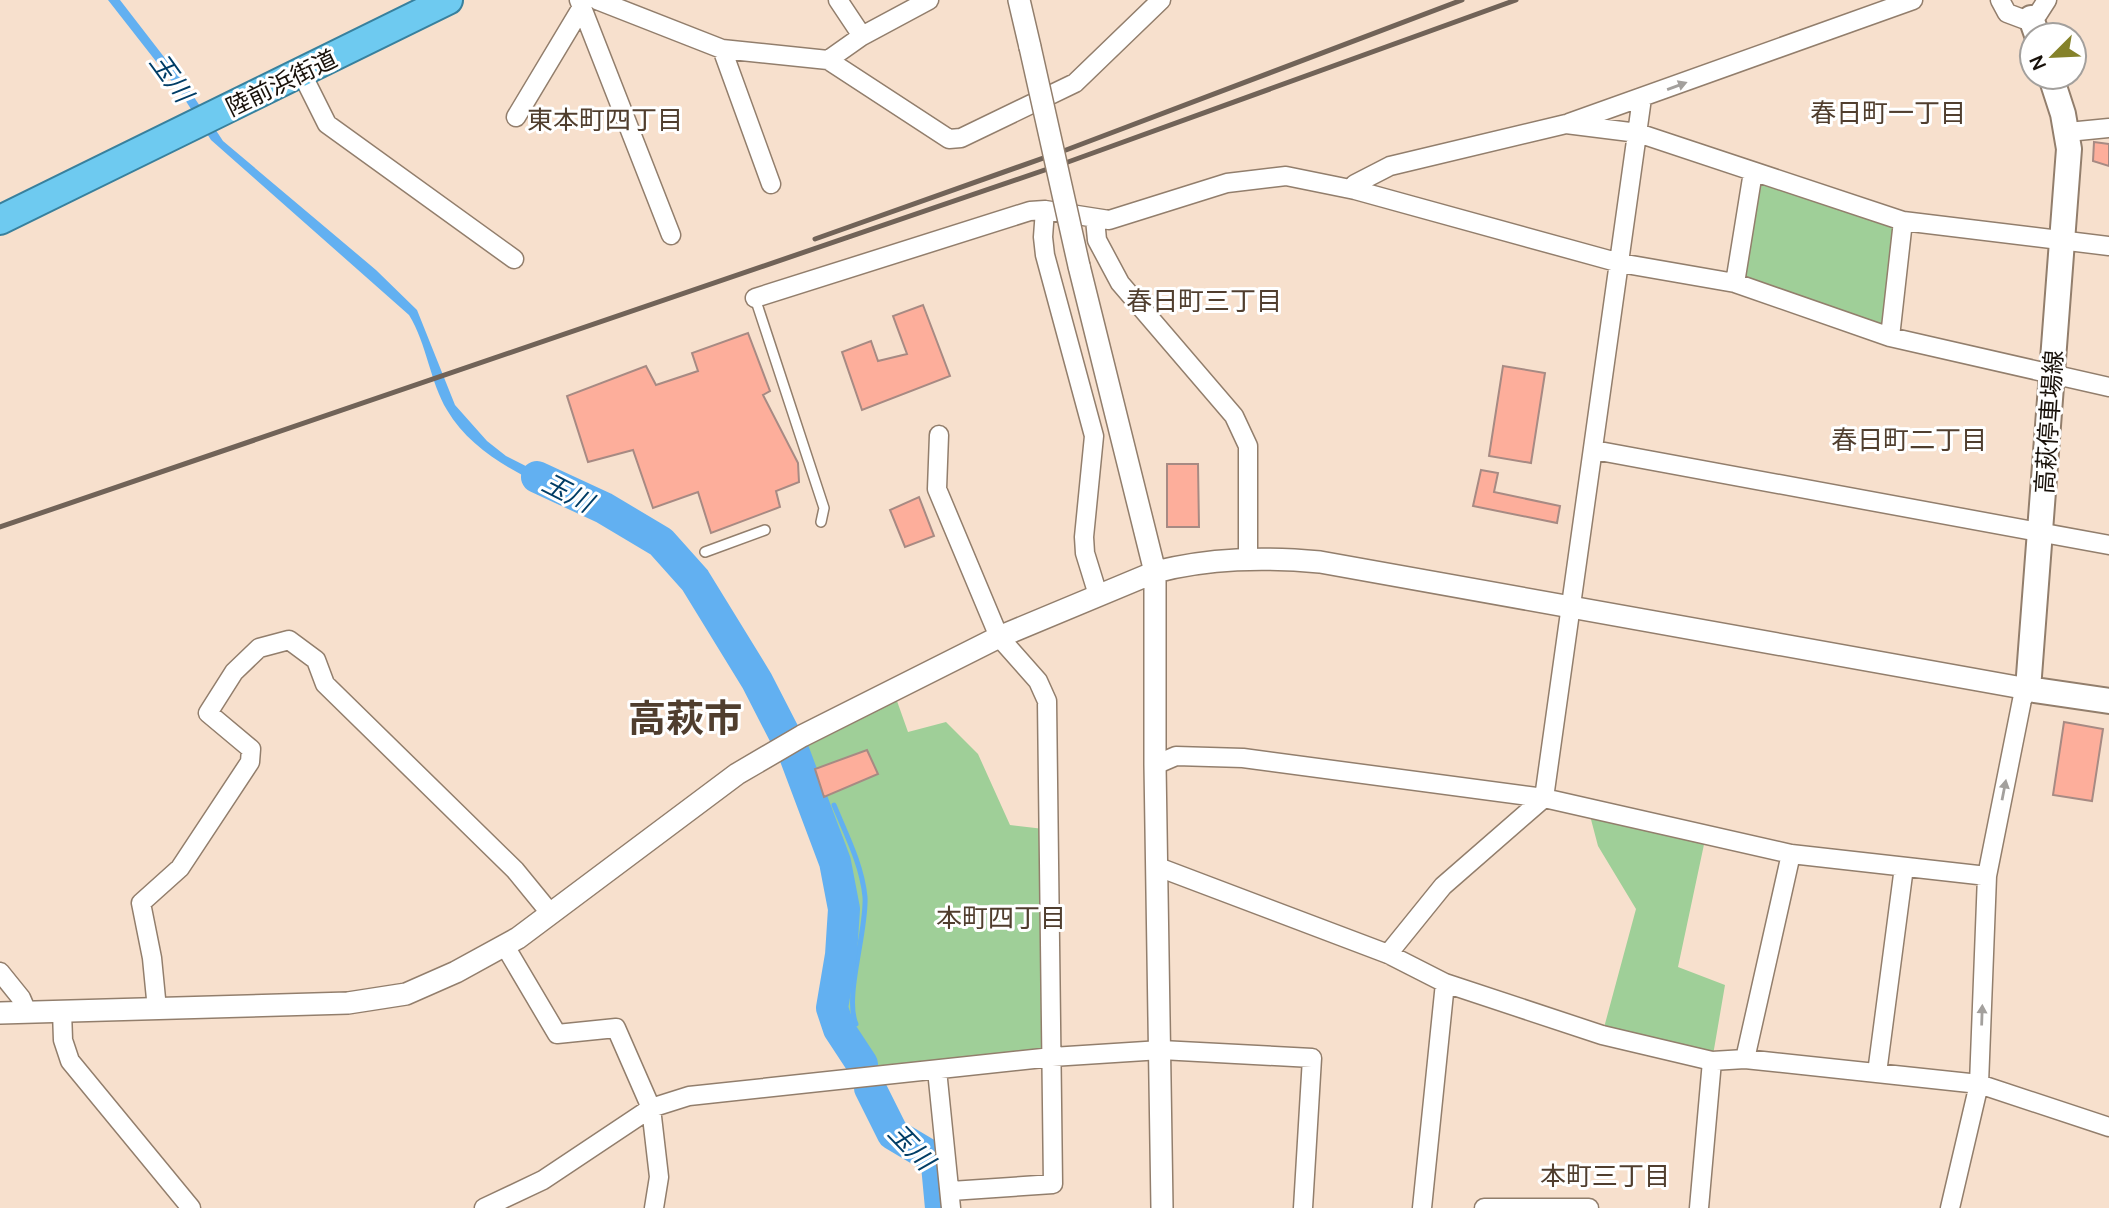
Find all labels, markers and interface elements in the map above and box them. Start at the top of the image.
north arrow [2018,21,2088,91]
street label: 陸前浜街道 [220,41,342,123]
water label: 玉川 [142,45,204,111]
text: N [2023,51,2052,74]
one-way arrow [1666,80,1687,91]
district label: 春日町一丁目 [1810,94,1966,130]
district label: 東本町四丁目 [527,101,683,137]
district label: 春日町三丁目 [1126,282,1282,318]
street label: 高萩停車場線 [2027,349,2069,495]
district label: 春日町二丁目 [1831,421,1987,457]
water label: 玉川 [537,464,602,521]
district label: 高萩市 [628,691,742,743]
one-way arrow [1999,779,2010,801]
district label: 本町四丁目 [936,899,1066,935]
one-way arrow [1976,1004,1987,1026]
water label: 玉川 [881,1115,945,1179]
district label: 本町三丁目 [1540,1157,1670,1193]

